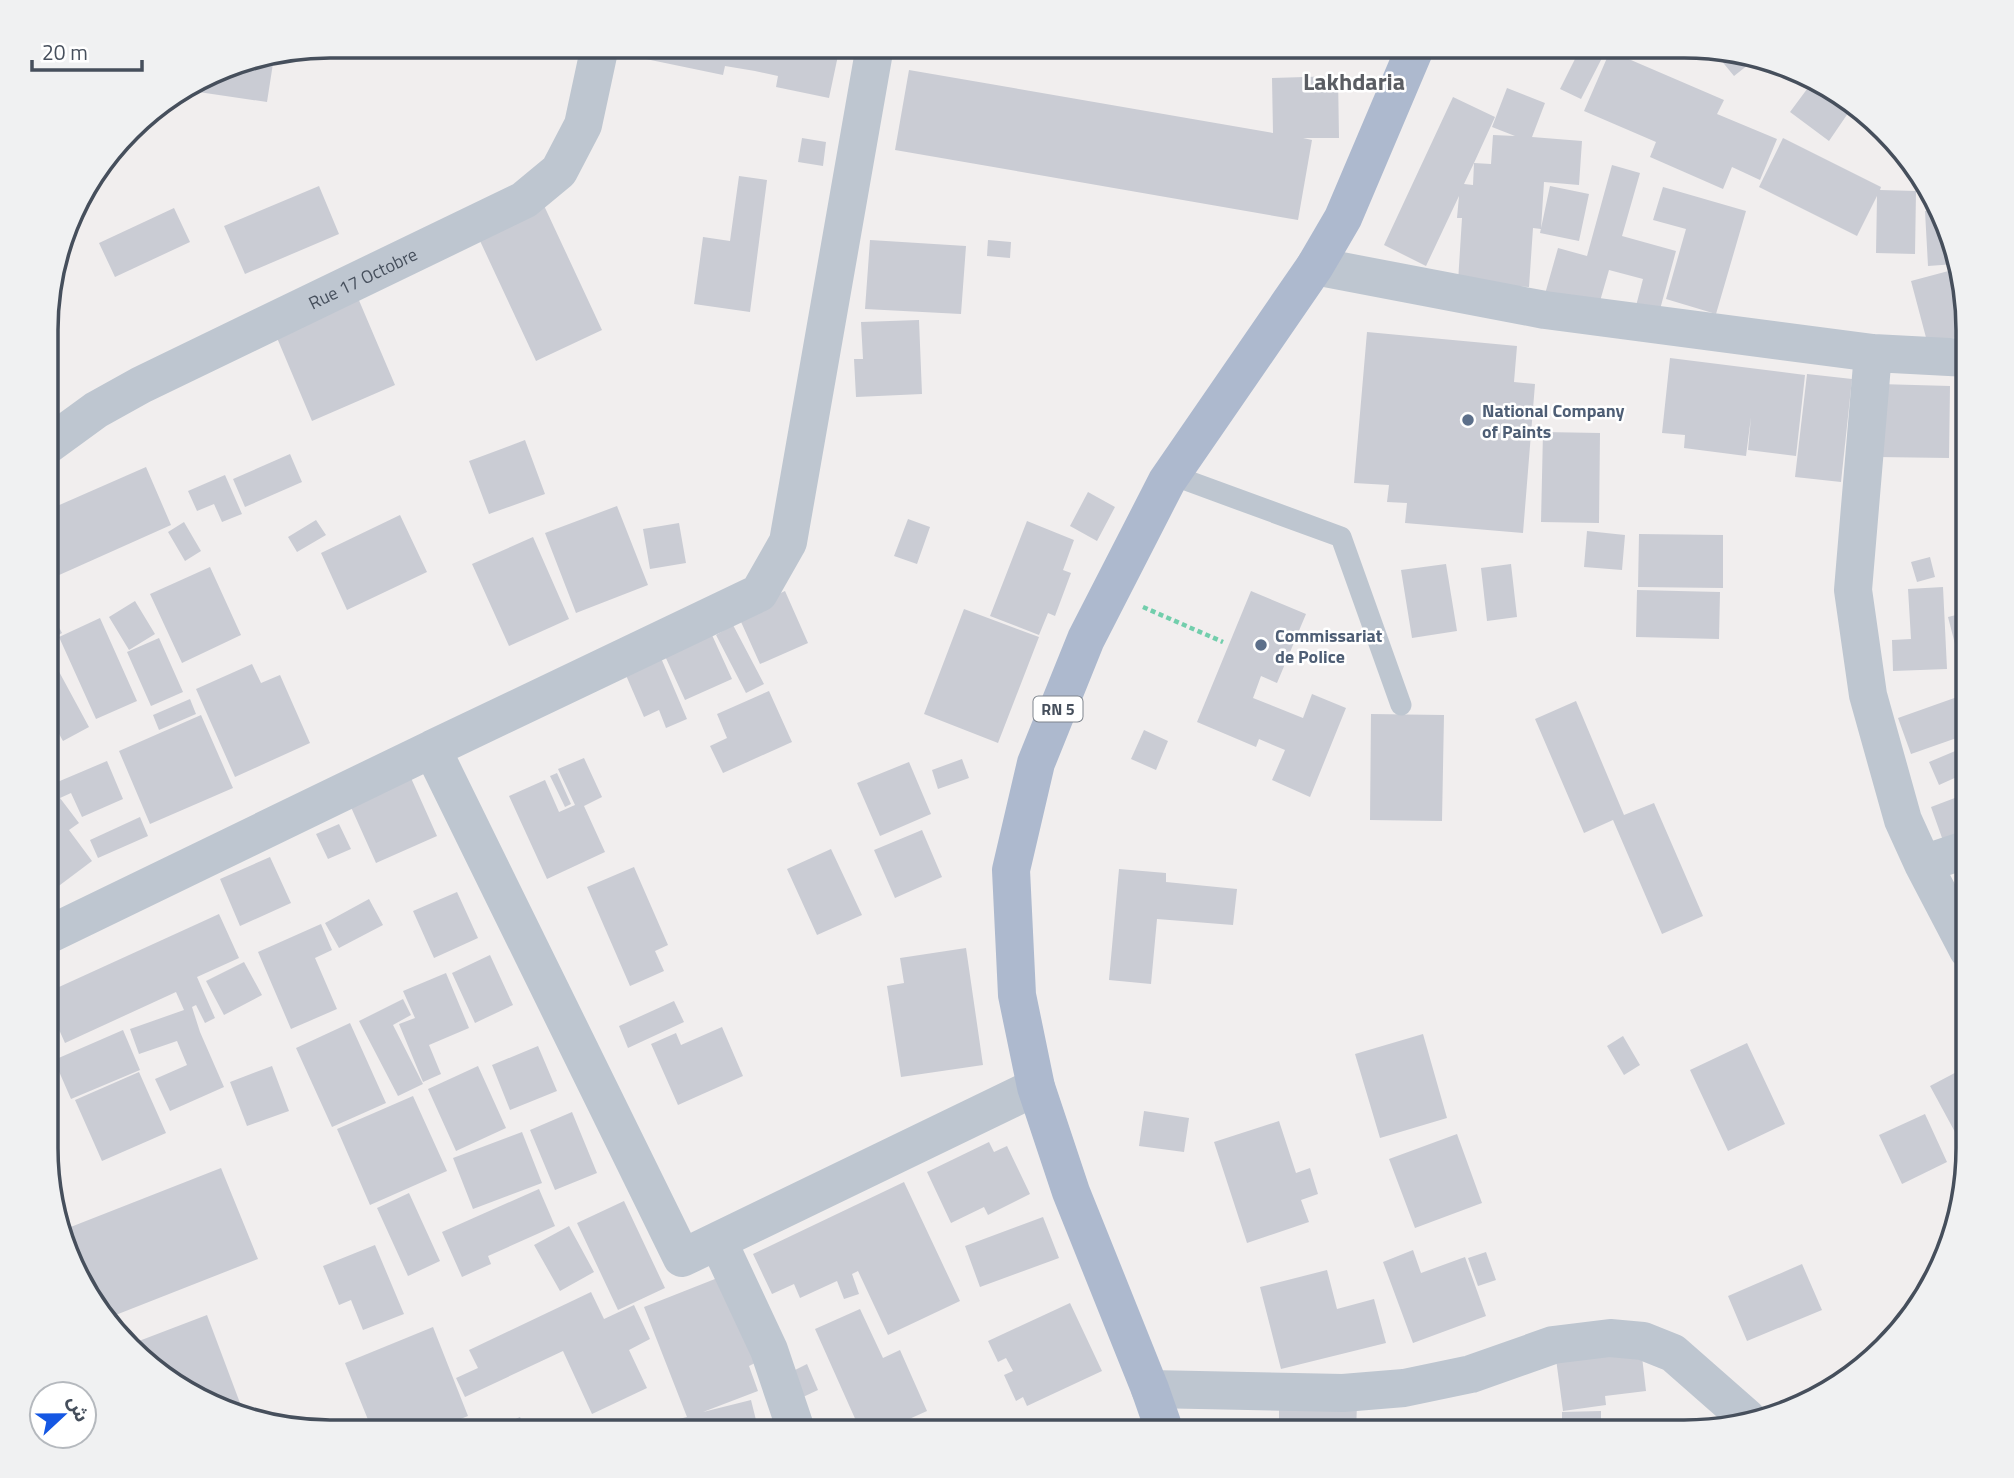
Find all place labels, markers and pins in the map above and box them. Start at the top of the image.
place label: National Company of Paints [1482,397,1625,445]
marker: National Company of Paints [1460,412,1476,428]
place label: Commissariat de Police [1275,622,1383,670]
marker: Commissariat de Police [1253,637,1269,653]

